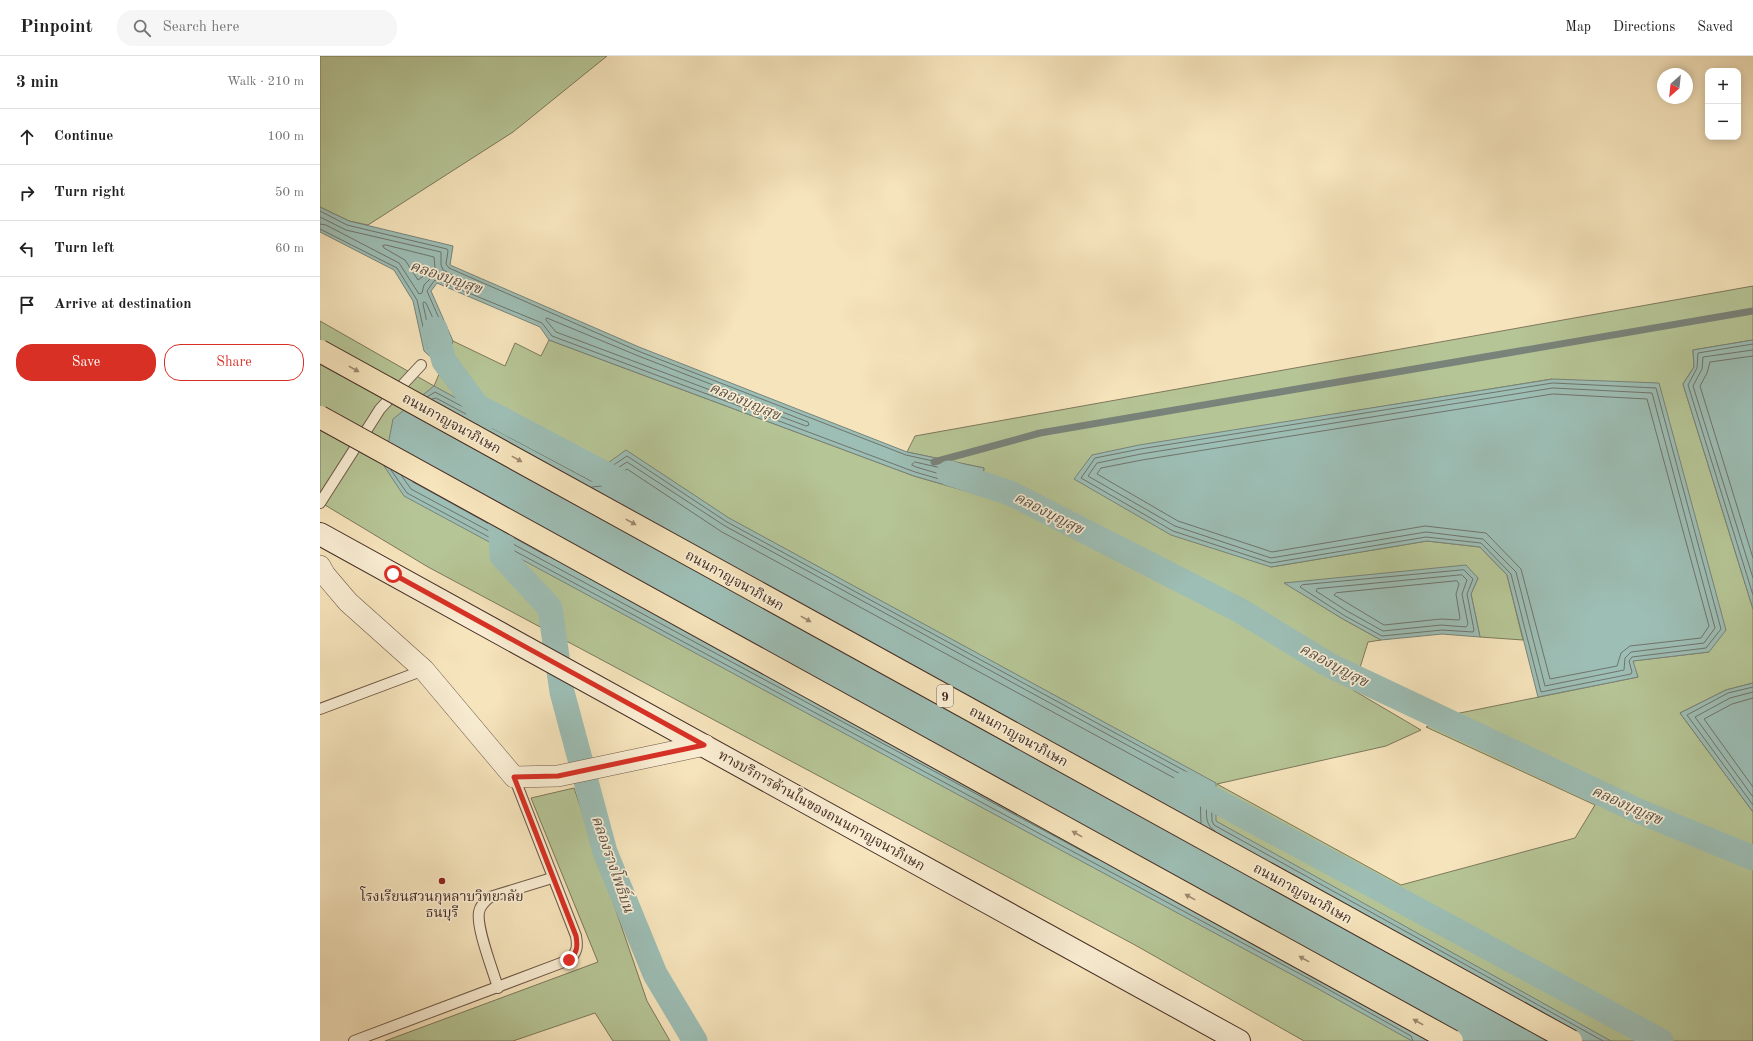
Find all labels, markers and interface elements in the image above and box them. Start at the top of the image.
search box [117,10,397,46]
icon: search [131,17,153,39]
text: Pinpoint [20,18,93,37]
text: Search here [163,20,239,35]
text: Map [1565,20,1591,34]
text: Directions [1613,20,1675,34]
text: Saved [1697,20,1733,34]
north arrow [1657,68,1693,104]
map controls [1705,68,1741,140]
button: + [1705,68,1741,104]
text: 3 min [16,74,59,91]
text: Walk · 210 m [227,75,304,88]
button: − [1705,104,1741,140]
icon: ahead [16,126,38,148]
text: Continue [54,129,113,144]
text: 100 m [267,130,304,143]
icon: right [16,182,38,204]
text: Turn right [54,185,125,200]
text: 50 m [275,186,304,199]
icon: left [16,238,38,260]
text: Turn left [54,241,114,256]
text: 60 m [275,242,304,255]
water label: คลองบุญสุข [407,259,485,299]
icon: arrive [16,294,38,316]
text: Arrive at destination [54,297,192,312]
button: Save [16,344,156,381]
button: Share [164,344,304,381]
one-way arrow [348,366,360,373]
water label: คลองบุญสุข [707,381,783,425]
street label: ถนนกาญจนาภิเษก [400,390,504,457]
one-way arrow [511,456,523,463]
water label: คลองบุญสุข [1011,491,1086,540]
one-way arrow [625,519,637,526]
street label: ถนนกาญจนาภิเษก [683,547,787,614]
route start [384,565,402,583]
one-way arrow [800,616,812,622]
water label: คลองบุญสุข [1296,642,1371,692]
road number: 9 [937,685,953,707]
street label: ถนนกาญจนาภิเษก [967,703,1071,770]
street label: ทางบริการด้านในของถนนกาญจนาภิเษก [716,745,929,874]
water label: คลองบุญสุข [1589,784,1665,830]
water label: คลองรางโพธิ์บน [588,812,640,915]
one-way arrow [1071,830,1082,837]
street label: ถนนกาญจนาภิเษก [1251,860,1355,927]
marker: โรงเรียนสวนกุหลาบวิทยาลัย ธนบุรี [437,876,447,886]
place label: โรงเรียนสวนกุหลาบวิทยาลัย ธนบุรี [359,886,524,921]
one-way arrow [1185,893,1196,900]
route end [560,951,578,969]
one-way arrow [1298,956,1310,963]
one-way arrow [1412,1019,1424,1026]

